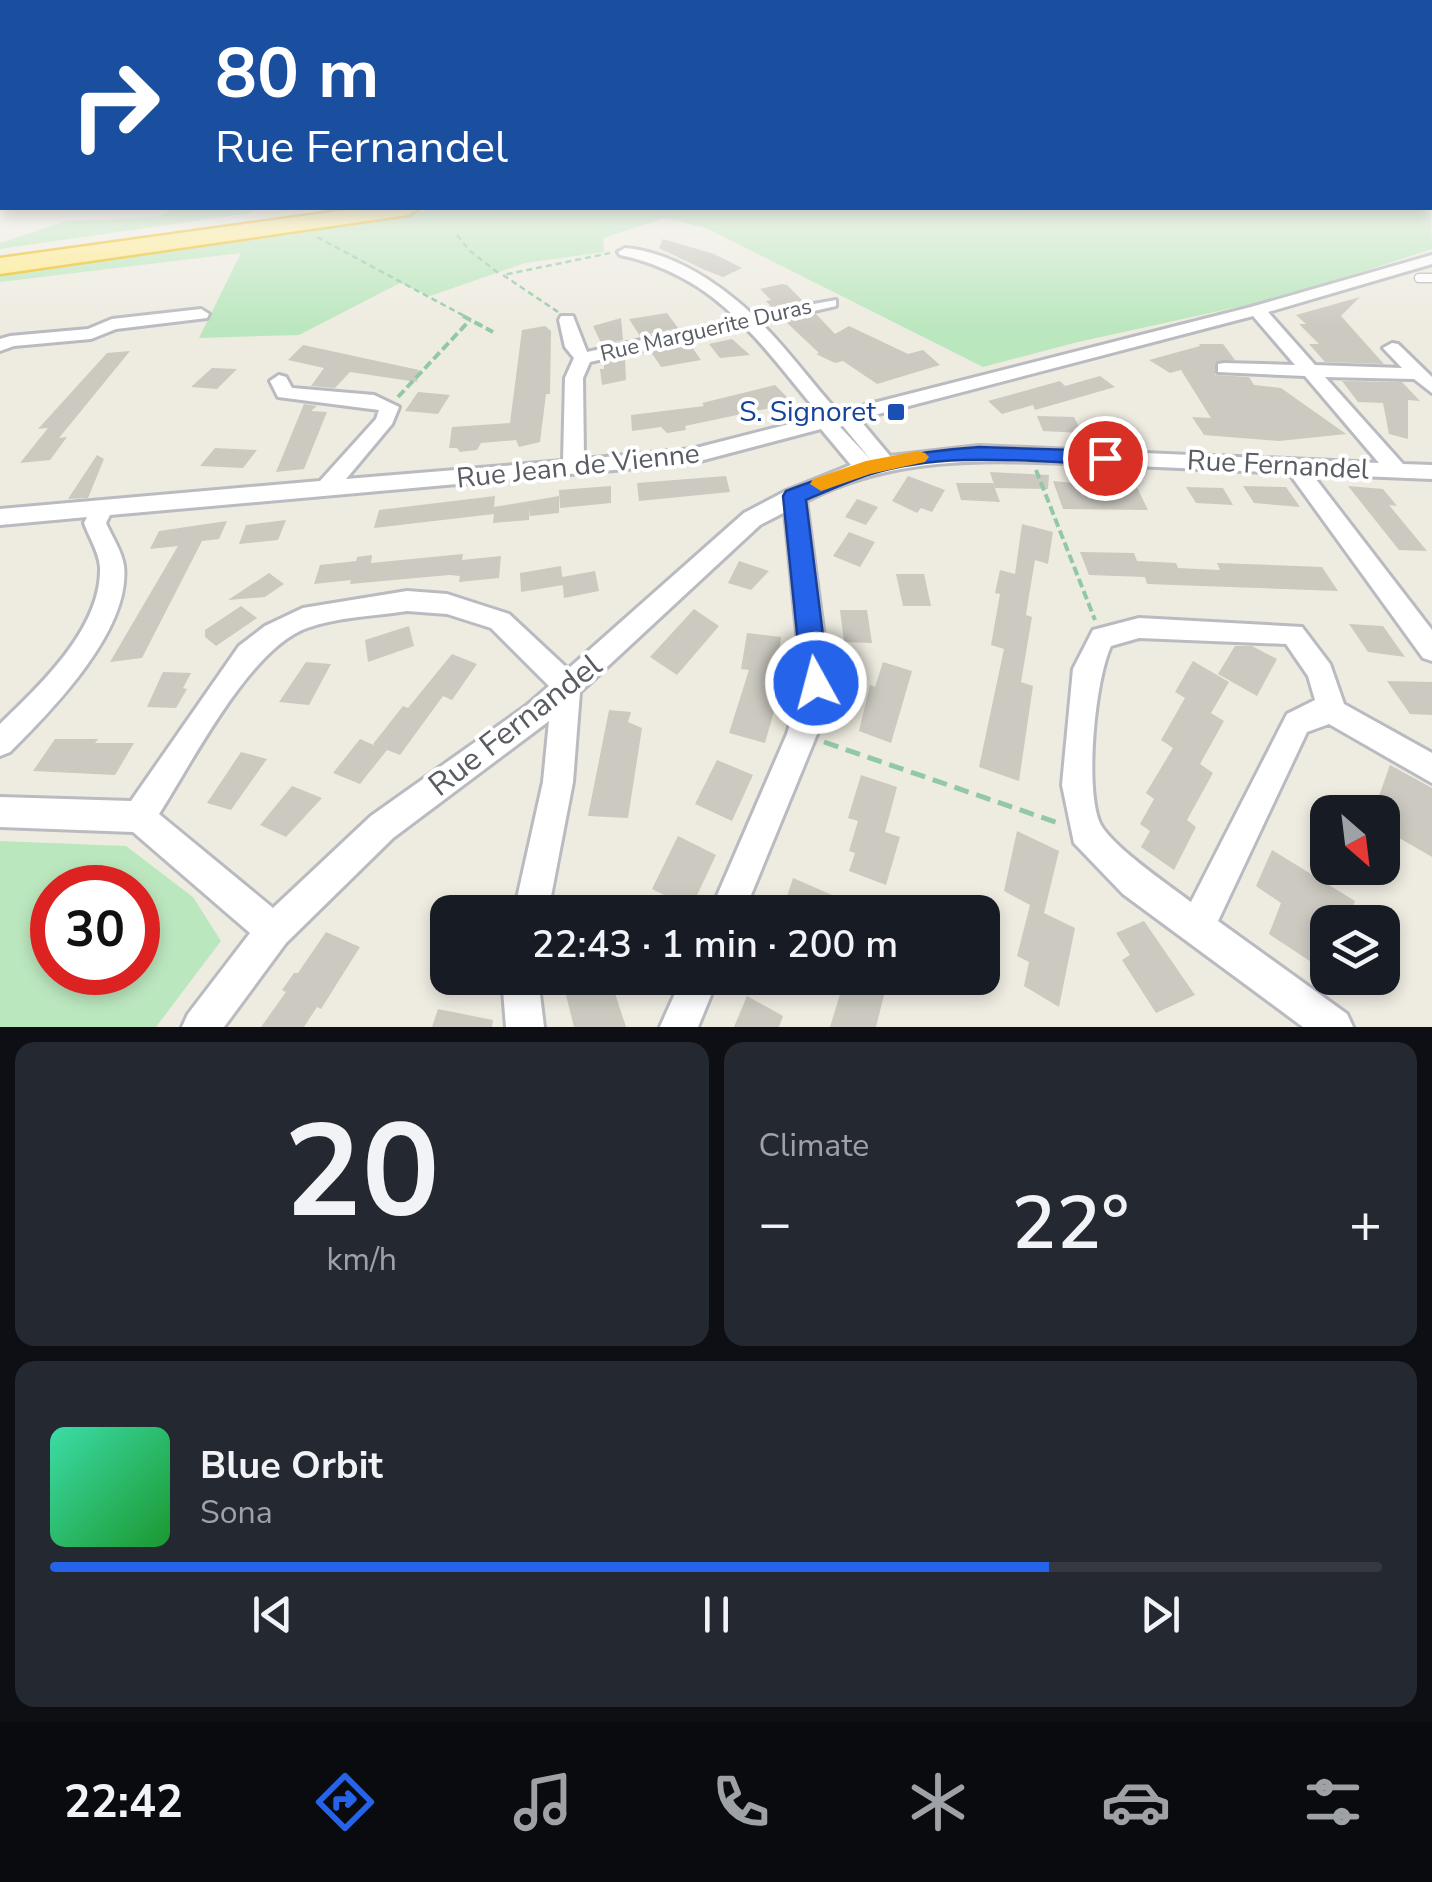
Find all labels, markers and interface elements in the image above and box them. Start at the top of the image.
text: 80 m [215,26,379,122]
icon: right [50,40,180,170]
text: Rue Fernandel [215,117,508,178]
street label: Rue Marguerite Duras [597,291,815,369]
place label: S. Signoret [739,393,876,431]
marker: S. Signoret [885,401,907,423]
pin [1063,416,1148,501]
icon: arrive [1078,431,1133,486]
street label: Rue Jean de Vienne [455,434,701,498]
street label: Rue Fernandel [1186,441,1371,489]
position arrow [764,631,868,735]
street label: Rue Fernandel [420,644,611,806]
north arrow [1310,795,1400,885]
map controls [1310,795,1400,995]
speed limit sign: 30 [30,865,160,995]
button: layers [1310,905,1400,995]
text: 22:43 · 1 min · 200 m [532,919,898,970]
text: 20 [284,1084,440,1261]
text: Climate [759,1124,869,1167]
text: 22° [1011,1172,1129,1274]
text: − [759,1186,792,1261]
text: + [1349,1186,1382,1261]
text: km/h [326,1238,397,1281]
text: Blue Orbit [200,1440,383,1491]
text: Sona [200,1491,273,1534]
icon: previous [245,1587,300,1642]
icon: pause [689,1587,744,1642]
icon: next [1133,1587,1188,1642]
icon: directions [310,1767,380,1837]
icon: music [508,1767,578,1837]
icon: phone [706,1767,776,1837]
icon: climate [903,1767,973,1837]
icon: car [1101,1767,1171,1837]
icon: filters [1298,1767,1368,1837]
text: 22:42 [64,1772,183,1833]

